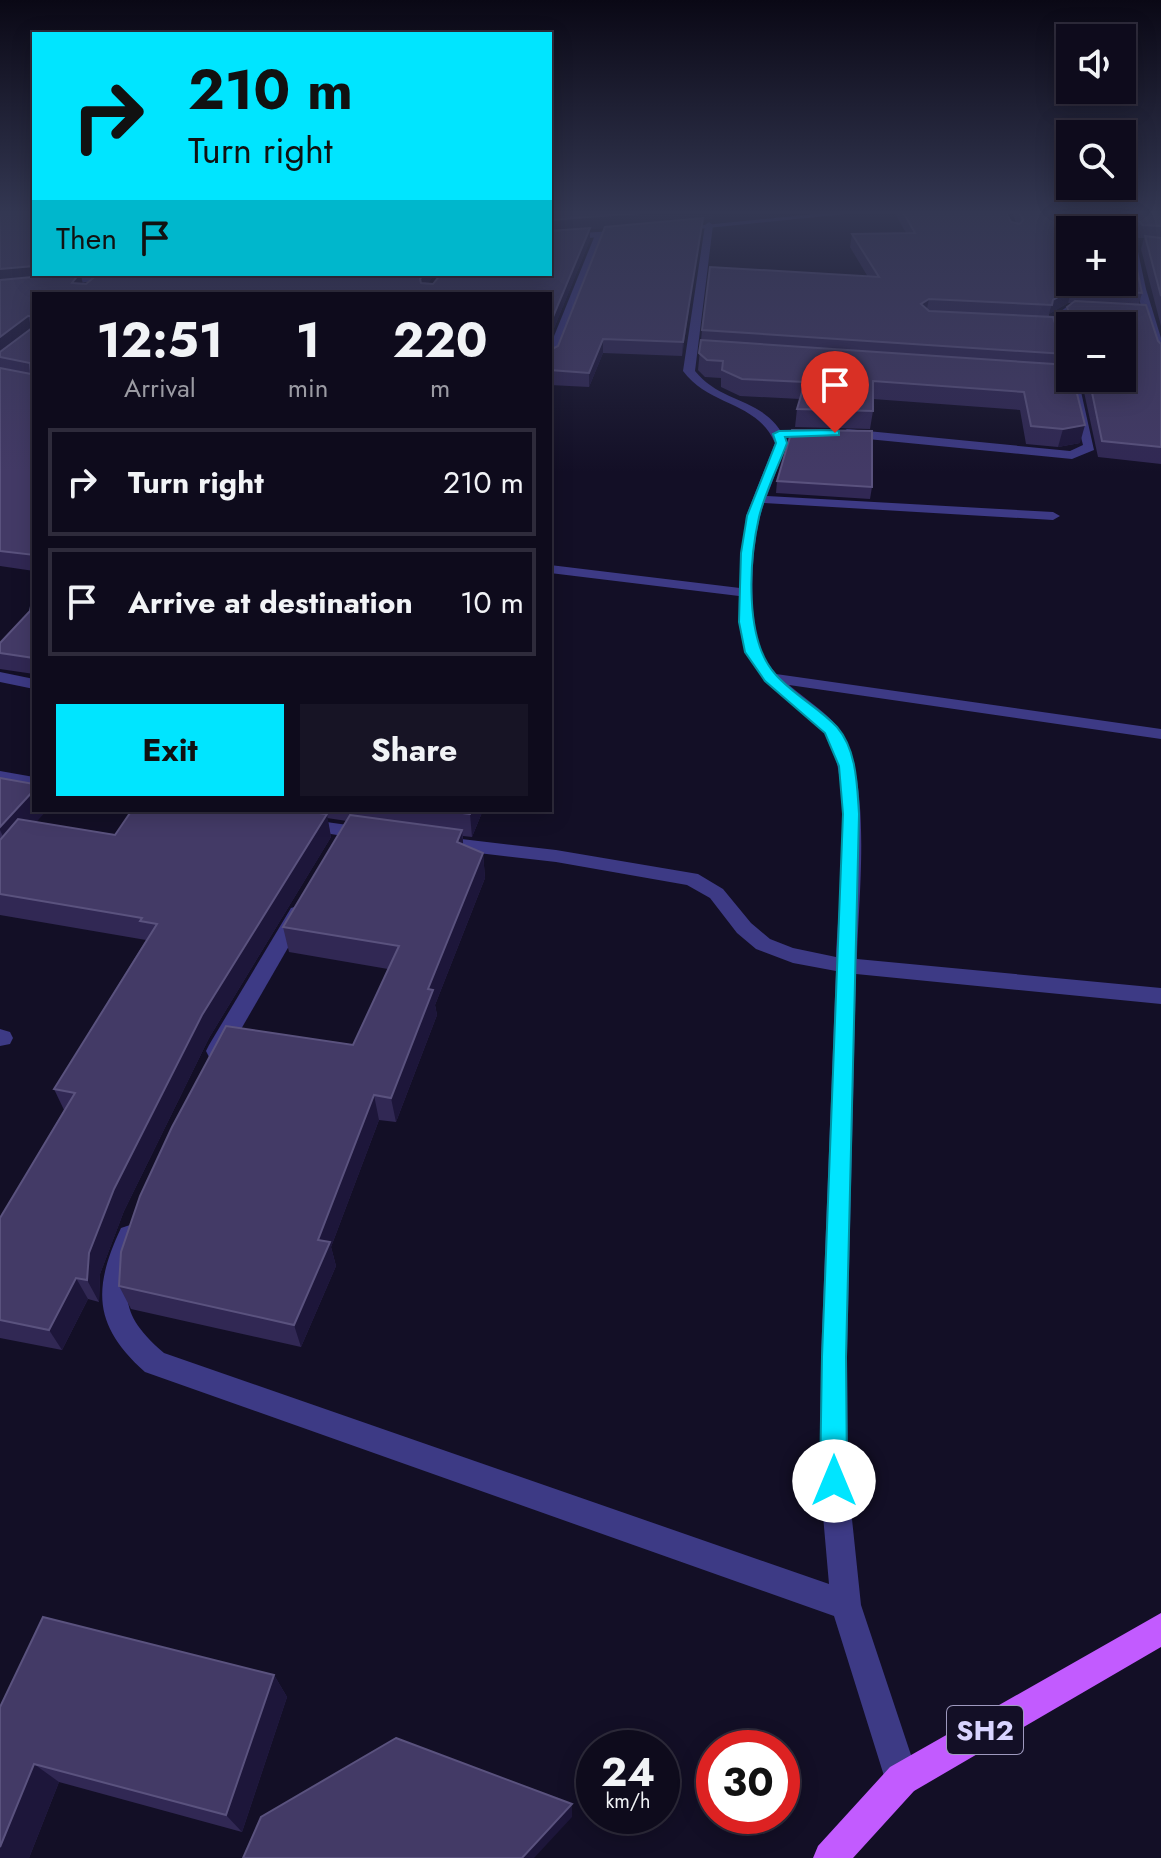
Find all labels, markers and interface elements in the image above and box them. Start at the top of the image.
map controls [1056,24,1136,392]
button: sound [1056,24,1136,104]
text: 210 m [188,49,353,130]
icon: right [56,64,160,168]
button: search [1056,120,1136,200]
text: Turn right [188,124,333,176]
icon: arrive [133,216,177,260]
button: + [1056,216,1136,296]
text: Then [56,217,117,260]
text: 12:51 [96,306,223,375]
text: 1 [296,306,320,375]
text: 220 [393,306,488,375]
button: − [1056,312,1136,392]
pin [801,351,869,433]
icon: arrive [813,363,857,407]
text: Arrival [124,369,196,407]
text: min [288,369,328,407]
text: m [430,369,450,407]
icon: right [60,460,104,504]
text: Turn right [128,461,264,504]
text: 210 m [443,461,524,504]
icon: arrive [60,580,104,624]
text: Arrive at destination [128,581,413,624]
text: 10 m [460,581,524,624]
button: Exit [56,704,284,796]
button: Share [300,704,528,796]
position arrow [792,1439,876,1523]
road number: SH2 [947,1706,1023,1754]
speed limit sign: 30 [696,1730,800,1834]
text: 24 [601,1743,655,1801]
text: km/h [605,1787,651,1816]

